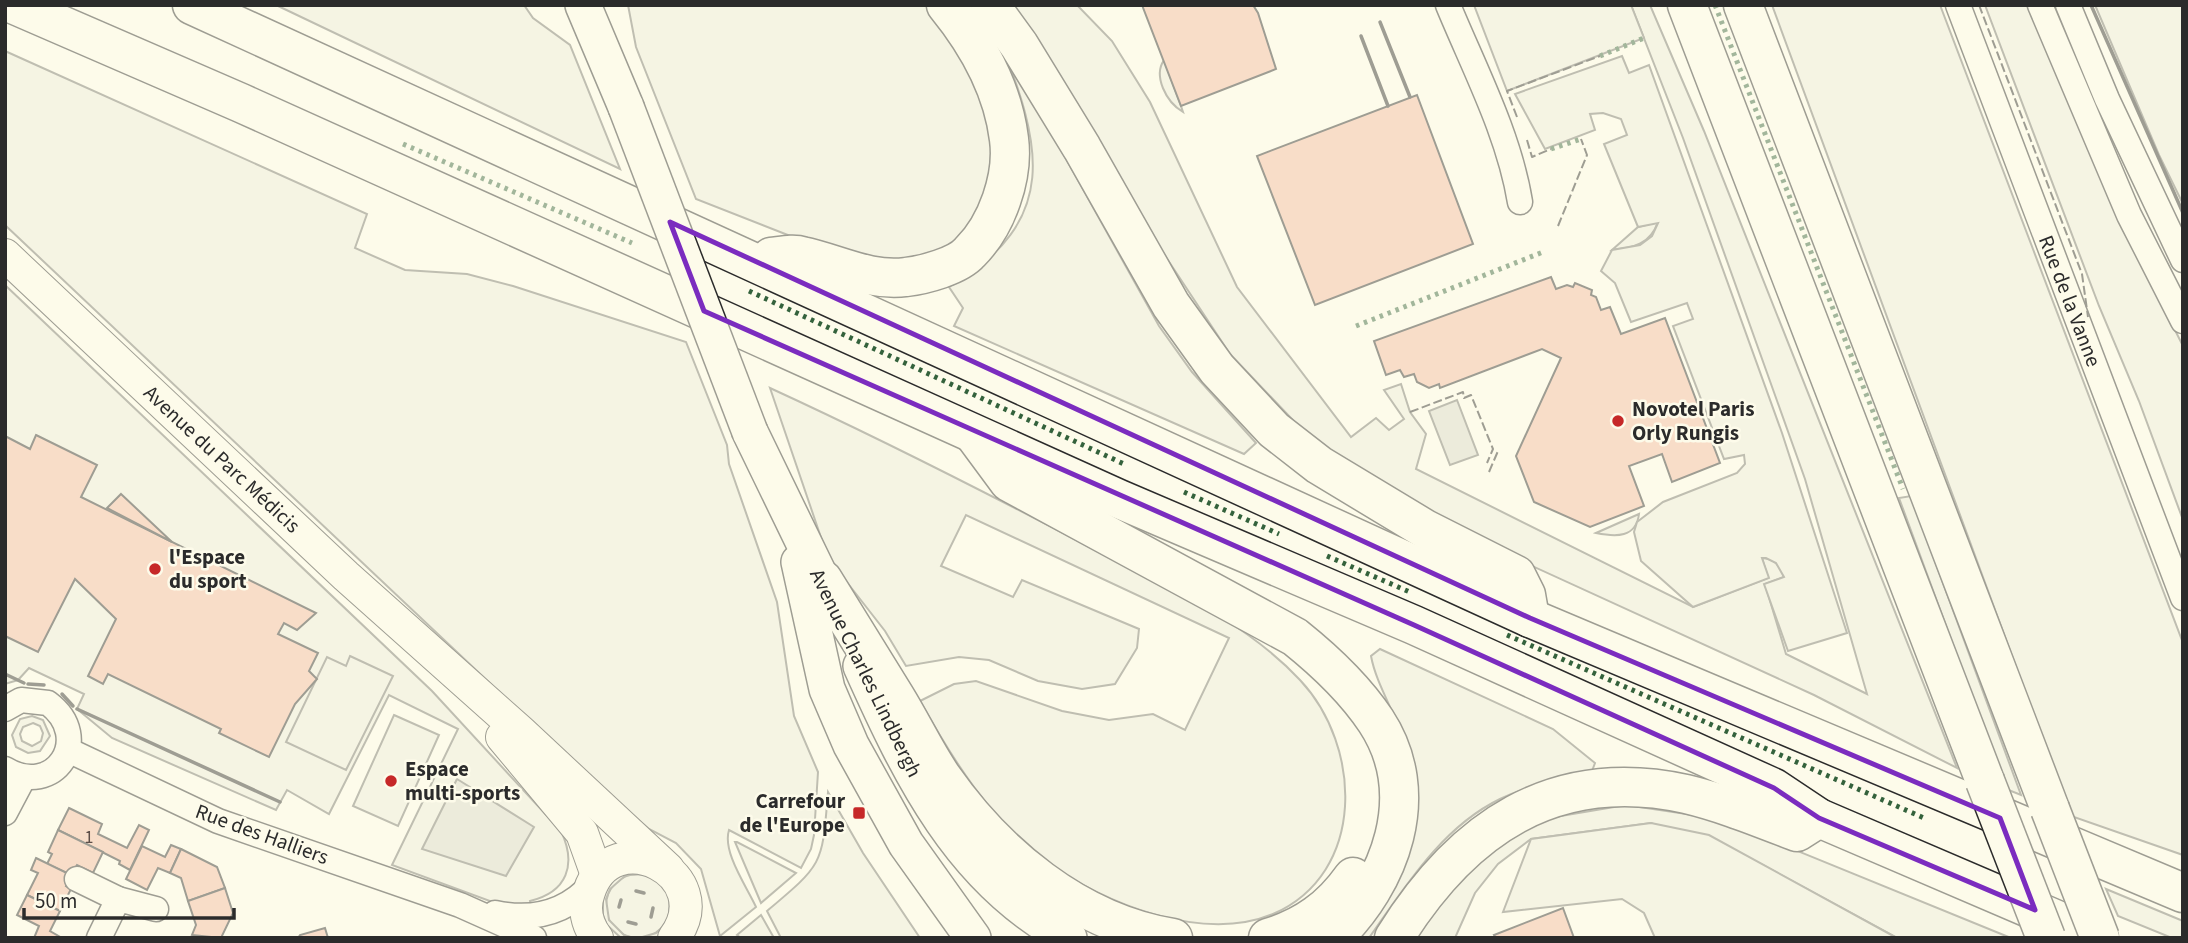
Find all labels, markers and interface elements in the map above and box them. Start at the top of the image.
street label: Rue de la Vanne [2031,231,2109,371]
street label: Avenue du Parc Médicis [137,378,307,540]
place label: Novotel Paris Orly Rungis [1632,394,1754,448]
marker: Novotel Paris Orly Rungis [1610,413,1626,429]
place label: l'Espace du sport [169,542,247,596]
marker: l'Espace du sport [147,561,163,577]
street label: Avenue Charles Lindbergh [802,564,930,782]
place label: Espace multi-sports [405,754,520,808]
marker: Espace multi-sports [383,773,399,789]
place label: Carrefour de l'Europe [739,786,846,840]
street label: Rue des Halliers [191,796,333,872]
marker: Carrefour de l'Europe [851,805,867,821]
house number: 1 [85,825,93,850]
scale bar [24,876,234,920]
text: 50 m [35,886,77,916]

